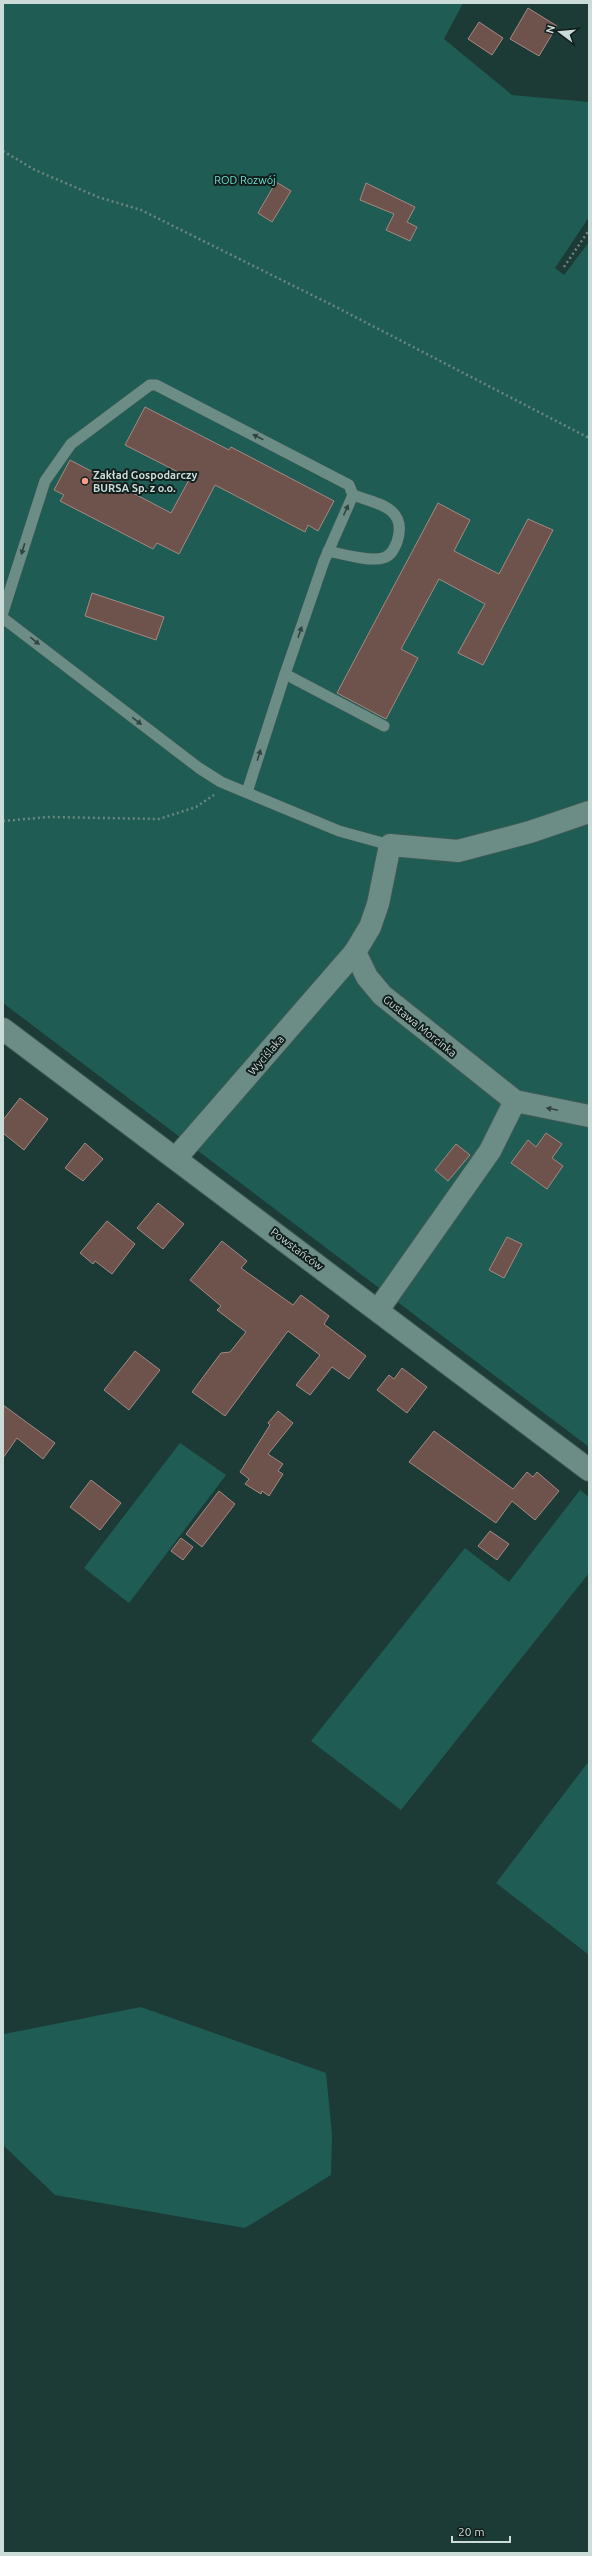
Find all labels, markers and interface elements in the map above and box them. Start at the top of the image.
north arrow [540,12,580,52]
text: N [543,24,557,35]
park label: ROD Rozwój [214,174,276,186]
one-way arrow [253,434,264,441]
place label: Zakład Gospodarczy BURSA Sp. z o.o. [93,469,197,494]
marker: Zakład Gospodarczy BURSA Sp. z o.o. [80,476,90,486]
one-way arrow [343,504,349,516]
one-way arrow [20,544,26,556]
one-way arrow [297,625,303,637]
one-way arrow [29,636,40,645]
one-way arrow [132,717,143,725]
one-way arrow [256,749,262,761]
street label: Gustawa Morcinka [381,993,459,1059]
street label: Wyciślaka [246,1033,286,1077]
one-way arrow [546,1105,558,1111]
street label: Powstańców [268,1225,326,1273]
scale bar [452,2518,510,2544]
text: 20 m [458,2525,485,2538]

